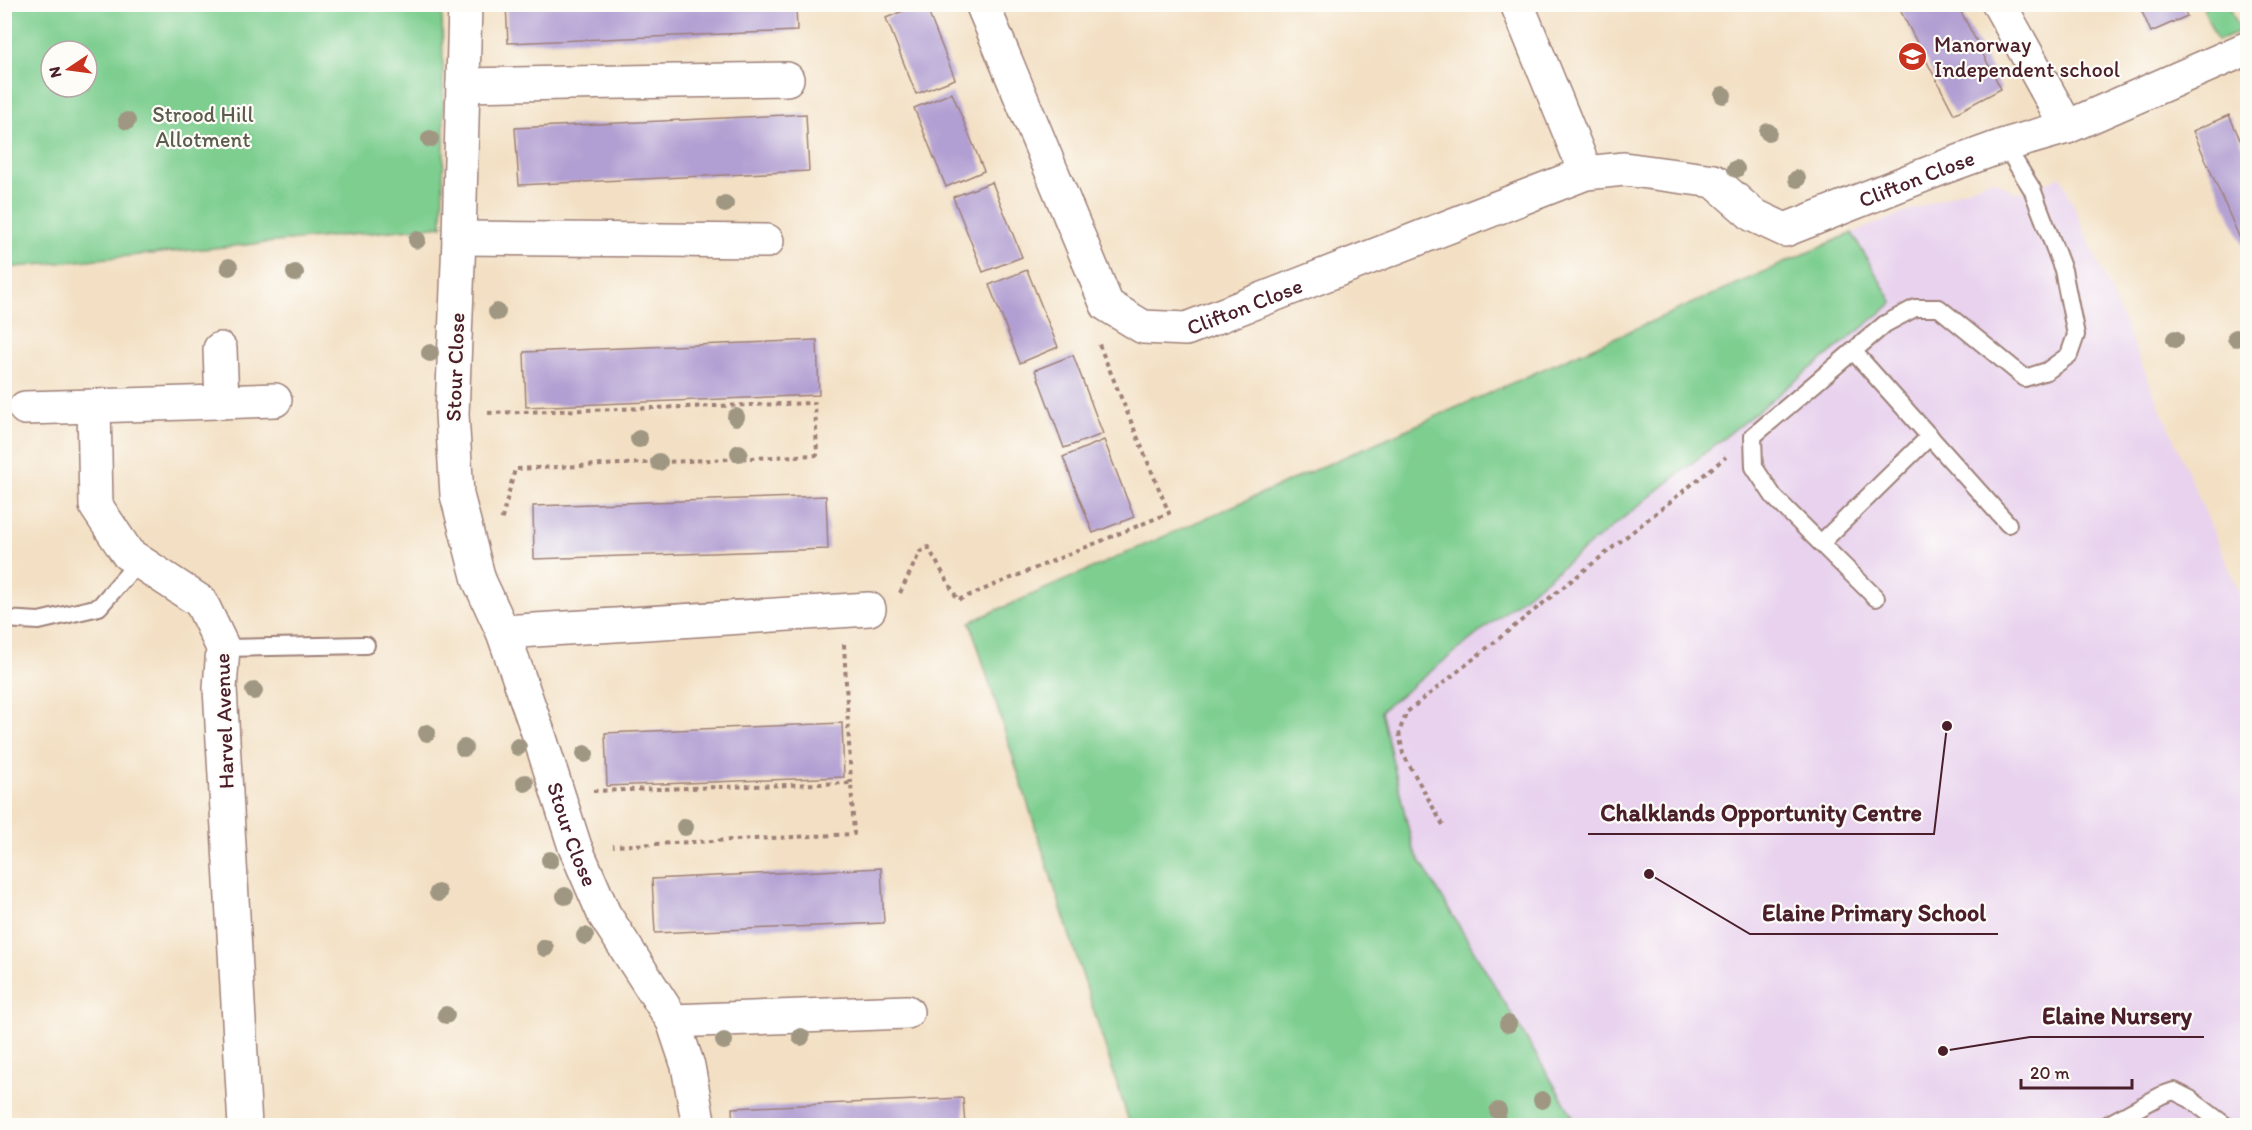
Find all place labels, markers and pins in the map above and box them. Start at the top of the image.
place label: Manorway Independent school [1934,31,2120,83]
school or university icon: Manorway Independent school [1897,41,1929,73]
callout: Chalklands Opportunity Centre [1588,792,1934,834]
callout: Elaine Primary School [1750,892,1998,934]
callout: Elaine Nursery [2030,995,2204,1037]

